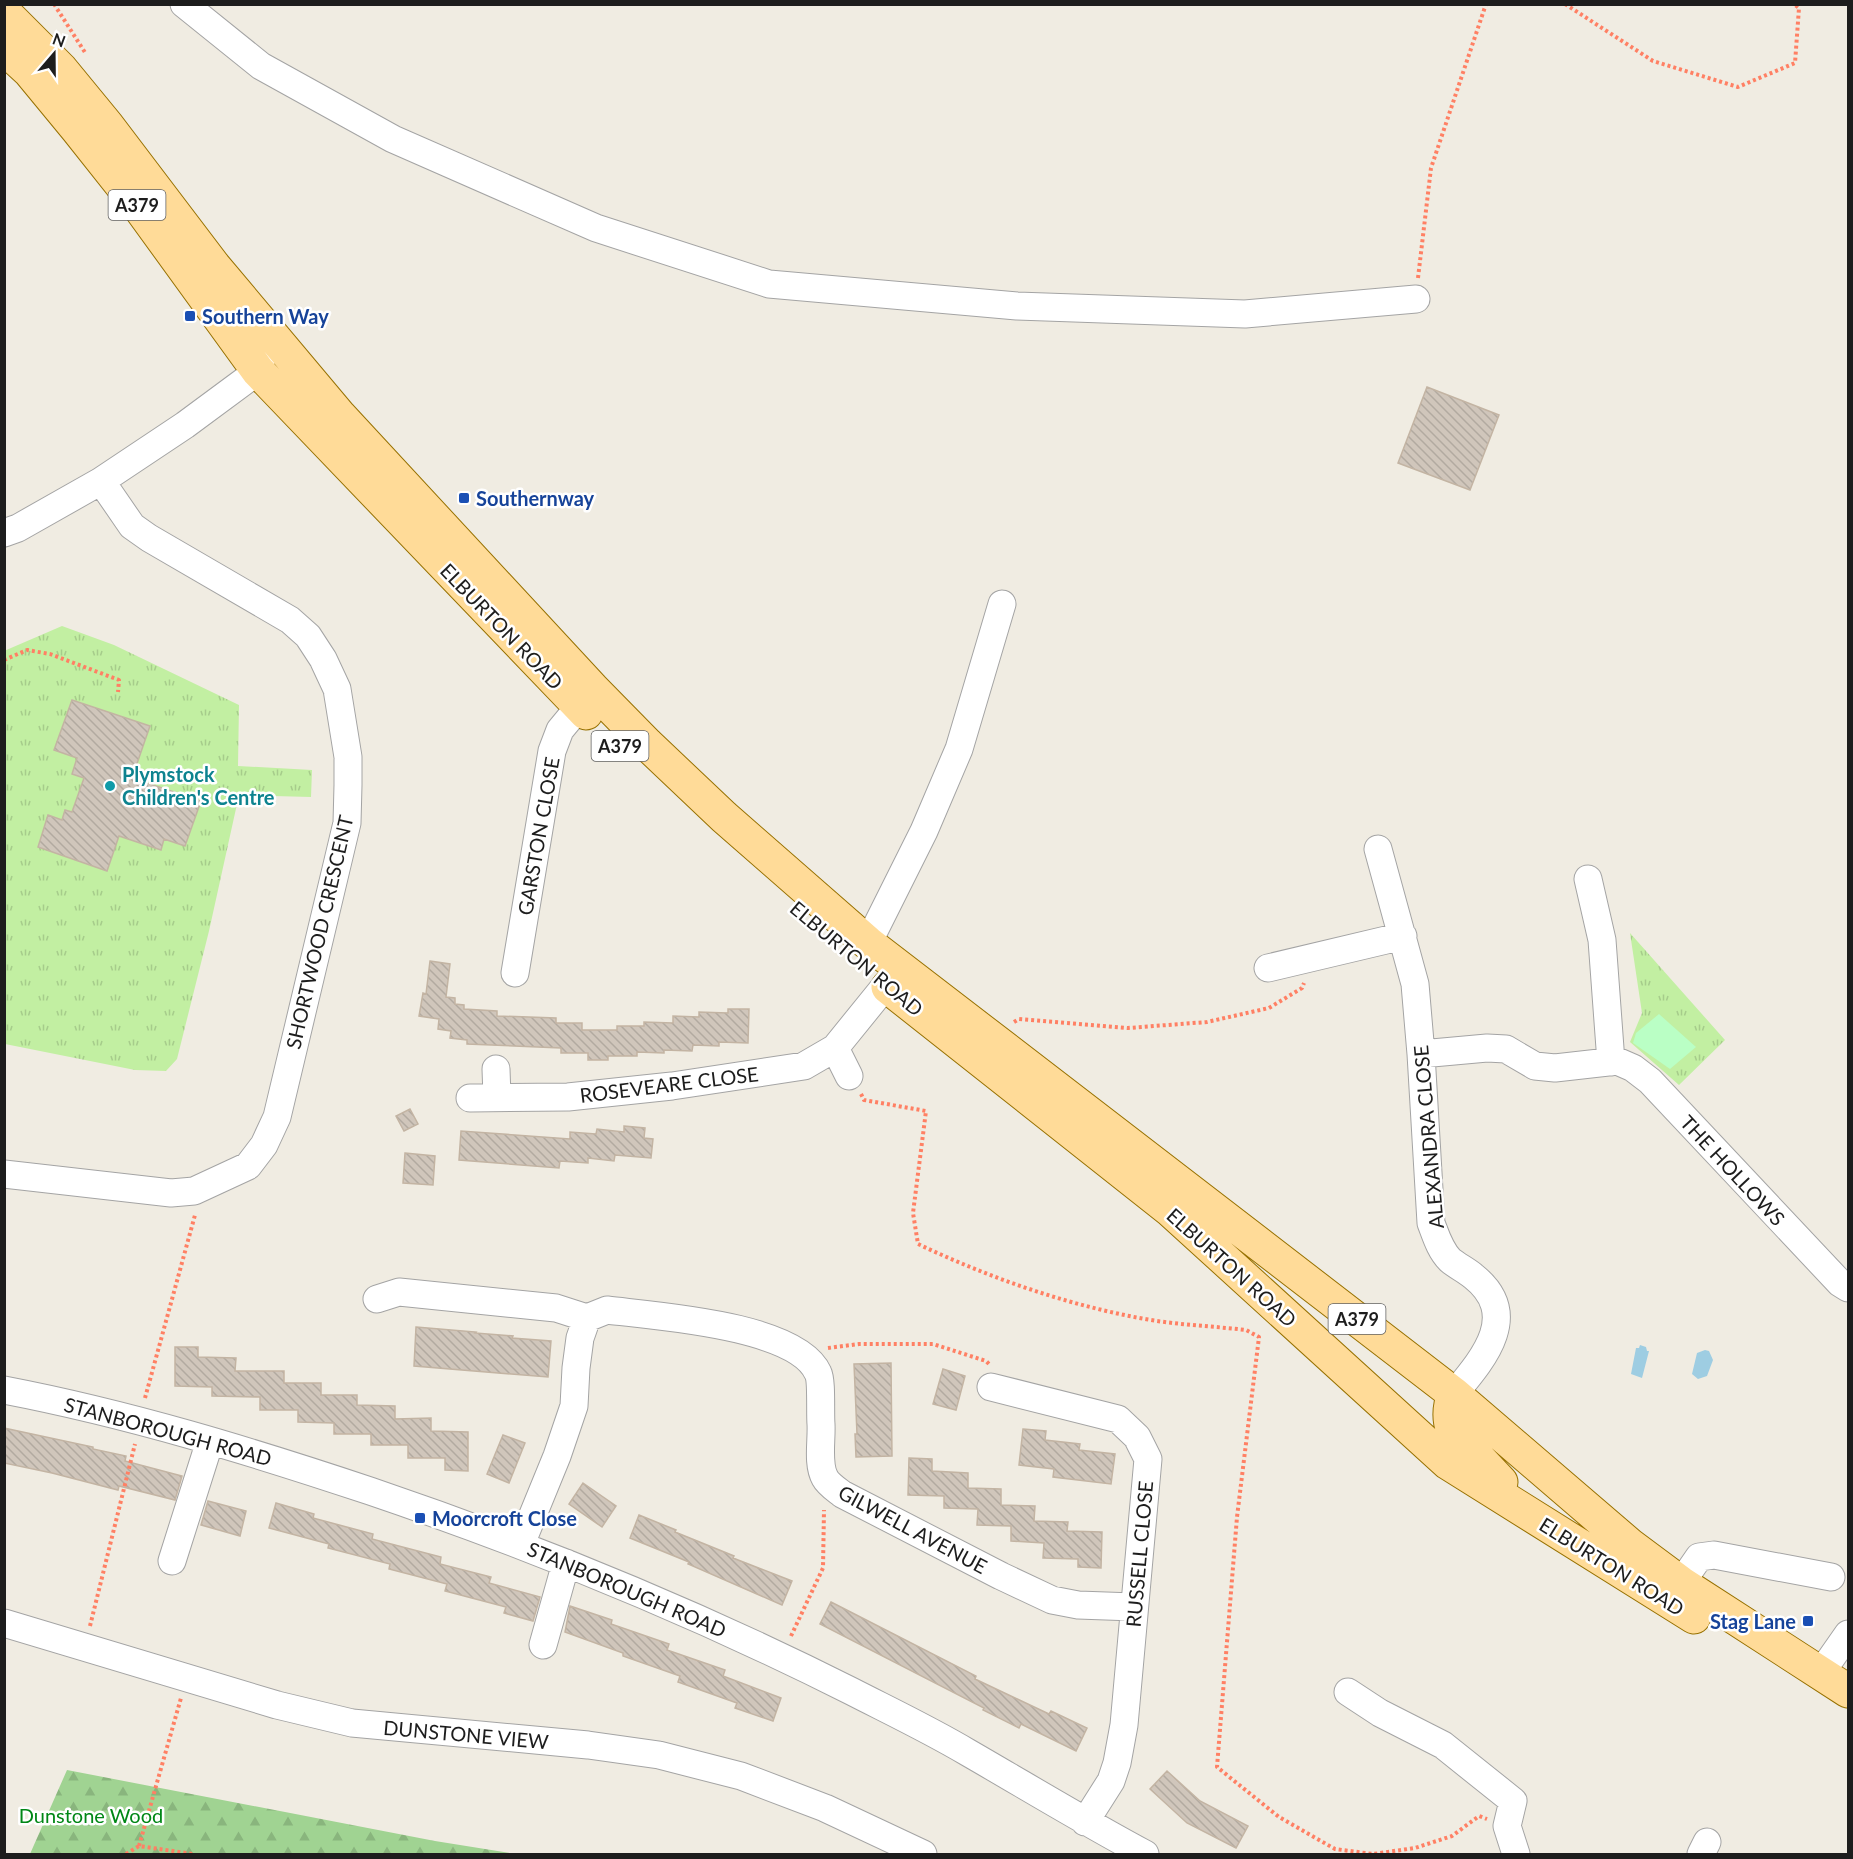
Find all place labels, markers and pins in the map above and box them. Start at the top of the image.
place label: Southern Way [202,304,329,328]
marker: Southern Way [183,309,197,323]
place label: Southernway [476,486,595,510]
marker: Southernway [457,491,471,505]
place label: Plymstock Children's Centre [122,762,275,809]
marker: Plymstock Children's Centre [103,779,117,793]
place label: Moorcroft Close [432,1506,577,1530]
marker: Moorcroft Close [413,1511,427,1525]
place label: Stag Lane [1710,1609,1796,1633]
marker: Stag Lane [1801,1614,1815,1628]

